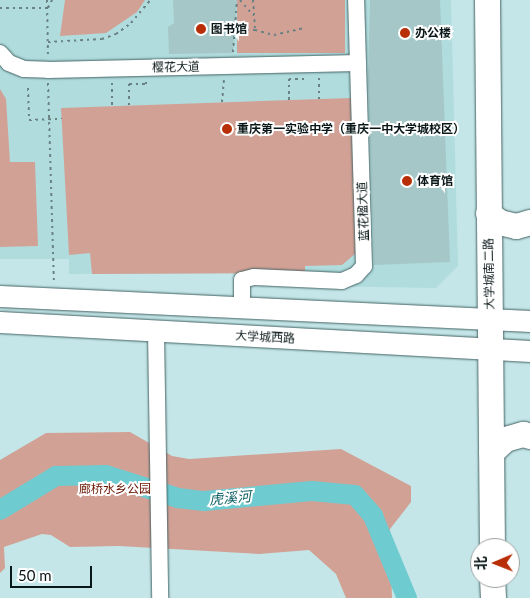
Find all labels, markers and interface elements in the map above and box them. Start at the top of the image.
place label: 图书馆 [211,22,247,36]
marker: 图书馆 [195,23,207,35]
place label: 办公楼 [415,26,451,40]
marker: 办公楼 [399,27,411,39]
street label: 樱花大道 [152,59,200,75]
place label: 重庆第一实验中学（重庆一中大学城校区） [237,122,465,136]
marker: 重庆第一实验中学（重庆一中大学城校区） [221,123,233,135]
place label: 体育馆 [417,174,453,188]
marker: 体育馆 [401,175,413,187]
street label: 蓝花楹大道 [355,181,371,241]
street label: 大学城南二路 [481,238,497,310]
street label: 大学城西路 [235,328,295,346]
park label: 廊桥水乡公园 [79,482,151,496]
water label: 虎溪河 [208,488,252,508]
north arrow [470,538,520,588]
scale bar [12,556,95,588]
text: 北 [472,556,489,570]
text: 50 m [18,566,52,584]

